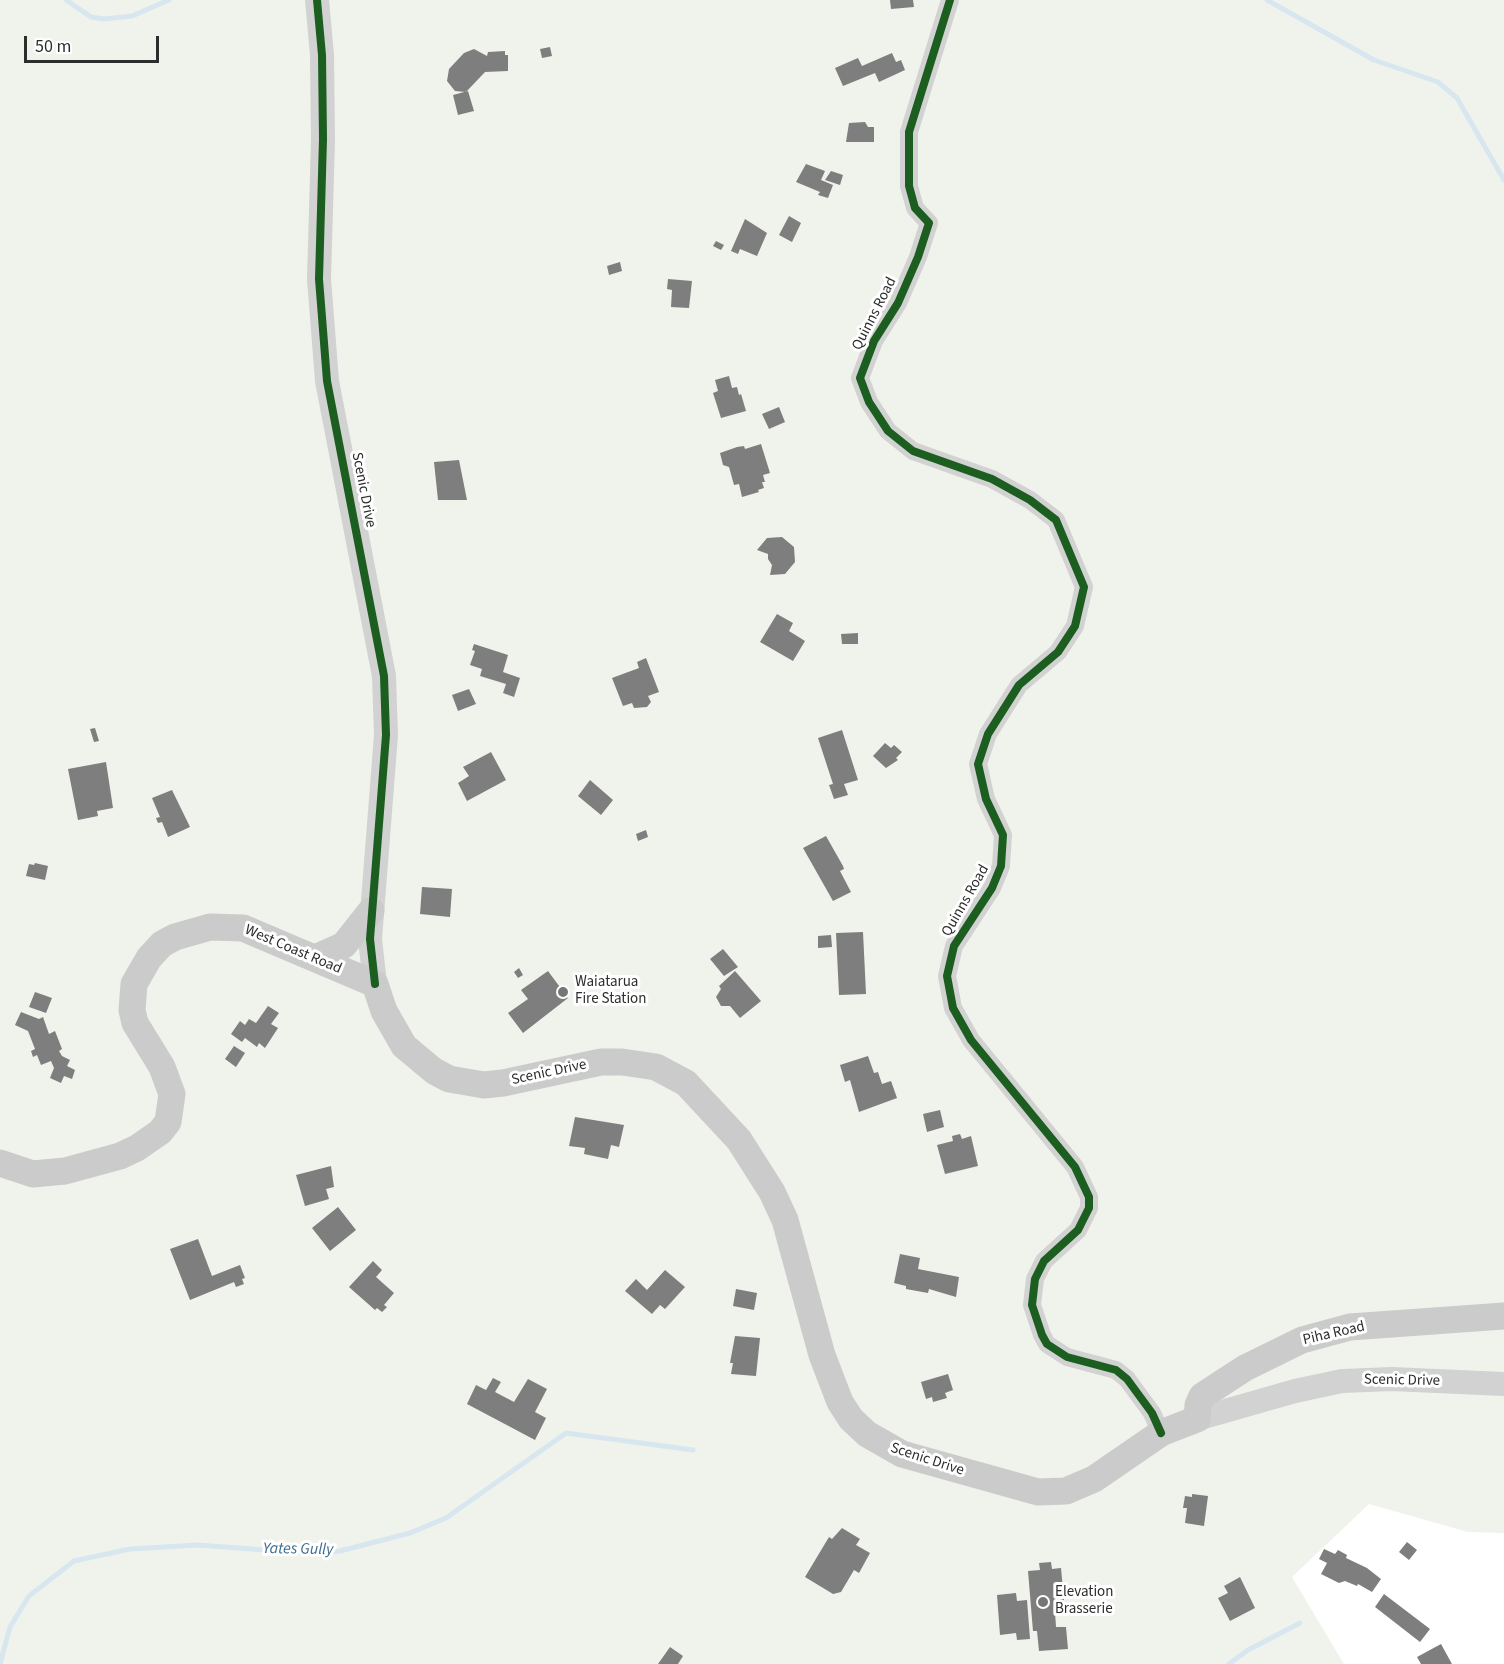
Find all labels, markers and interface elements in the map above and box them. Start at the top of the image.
scale bar [27,24,162,62]
text: 50 m [35,34,71,59]
street label: Quinns Road [849,274,901,354]
street label: Scenic Drive [347,451,379,529]
street label: Quinns Road [938,862,994,940]
street label: West Coast Road [242,921,344,979]
place label: Waiatarua Fire Station [575,974,646,1009]
marker: Waiatarua Fire Station [556,985,570,999]
street label: Scenic Drive [510,1056,588,1090]
street label: Piha Road [1301,1318,1367,1350]
street label: Scenic Drive [1364,1371,1440,1391]
street label: Scenic Drive [888,1440,966,1480]
water label: Yates Gully [263,1540,333,1560]
place label: Elevation Brasserie [1055,1584,1113,1619]
marker: Elevation Brasserie [1036,1595,1050,1609]

